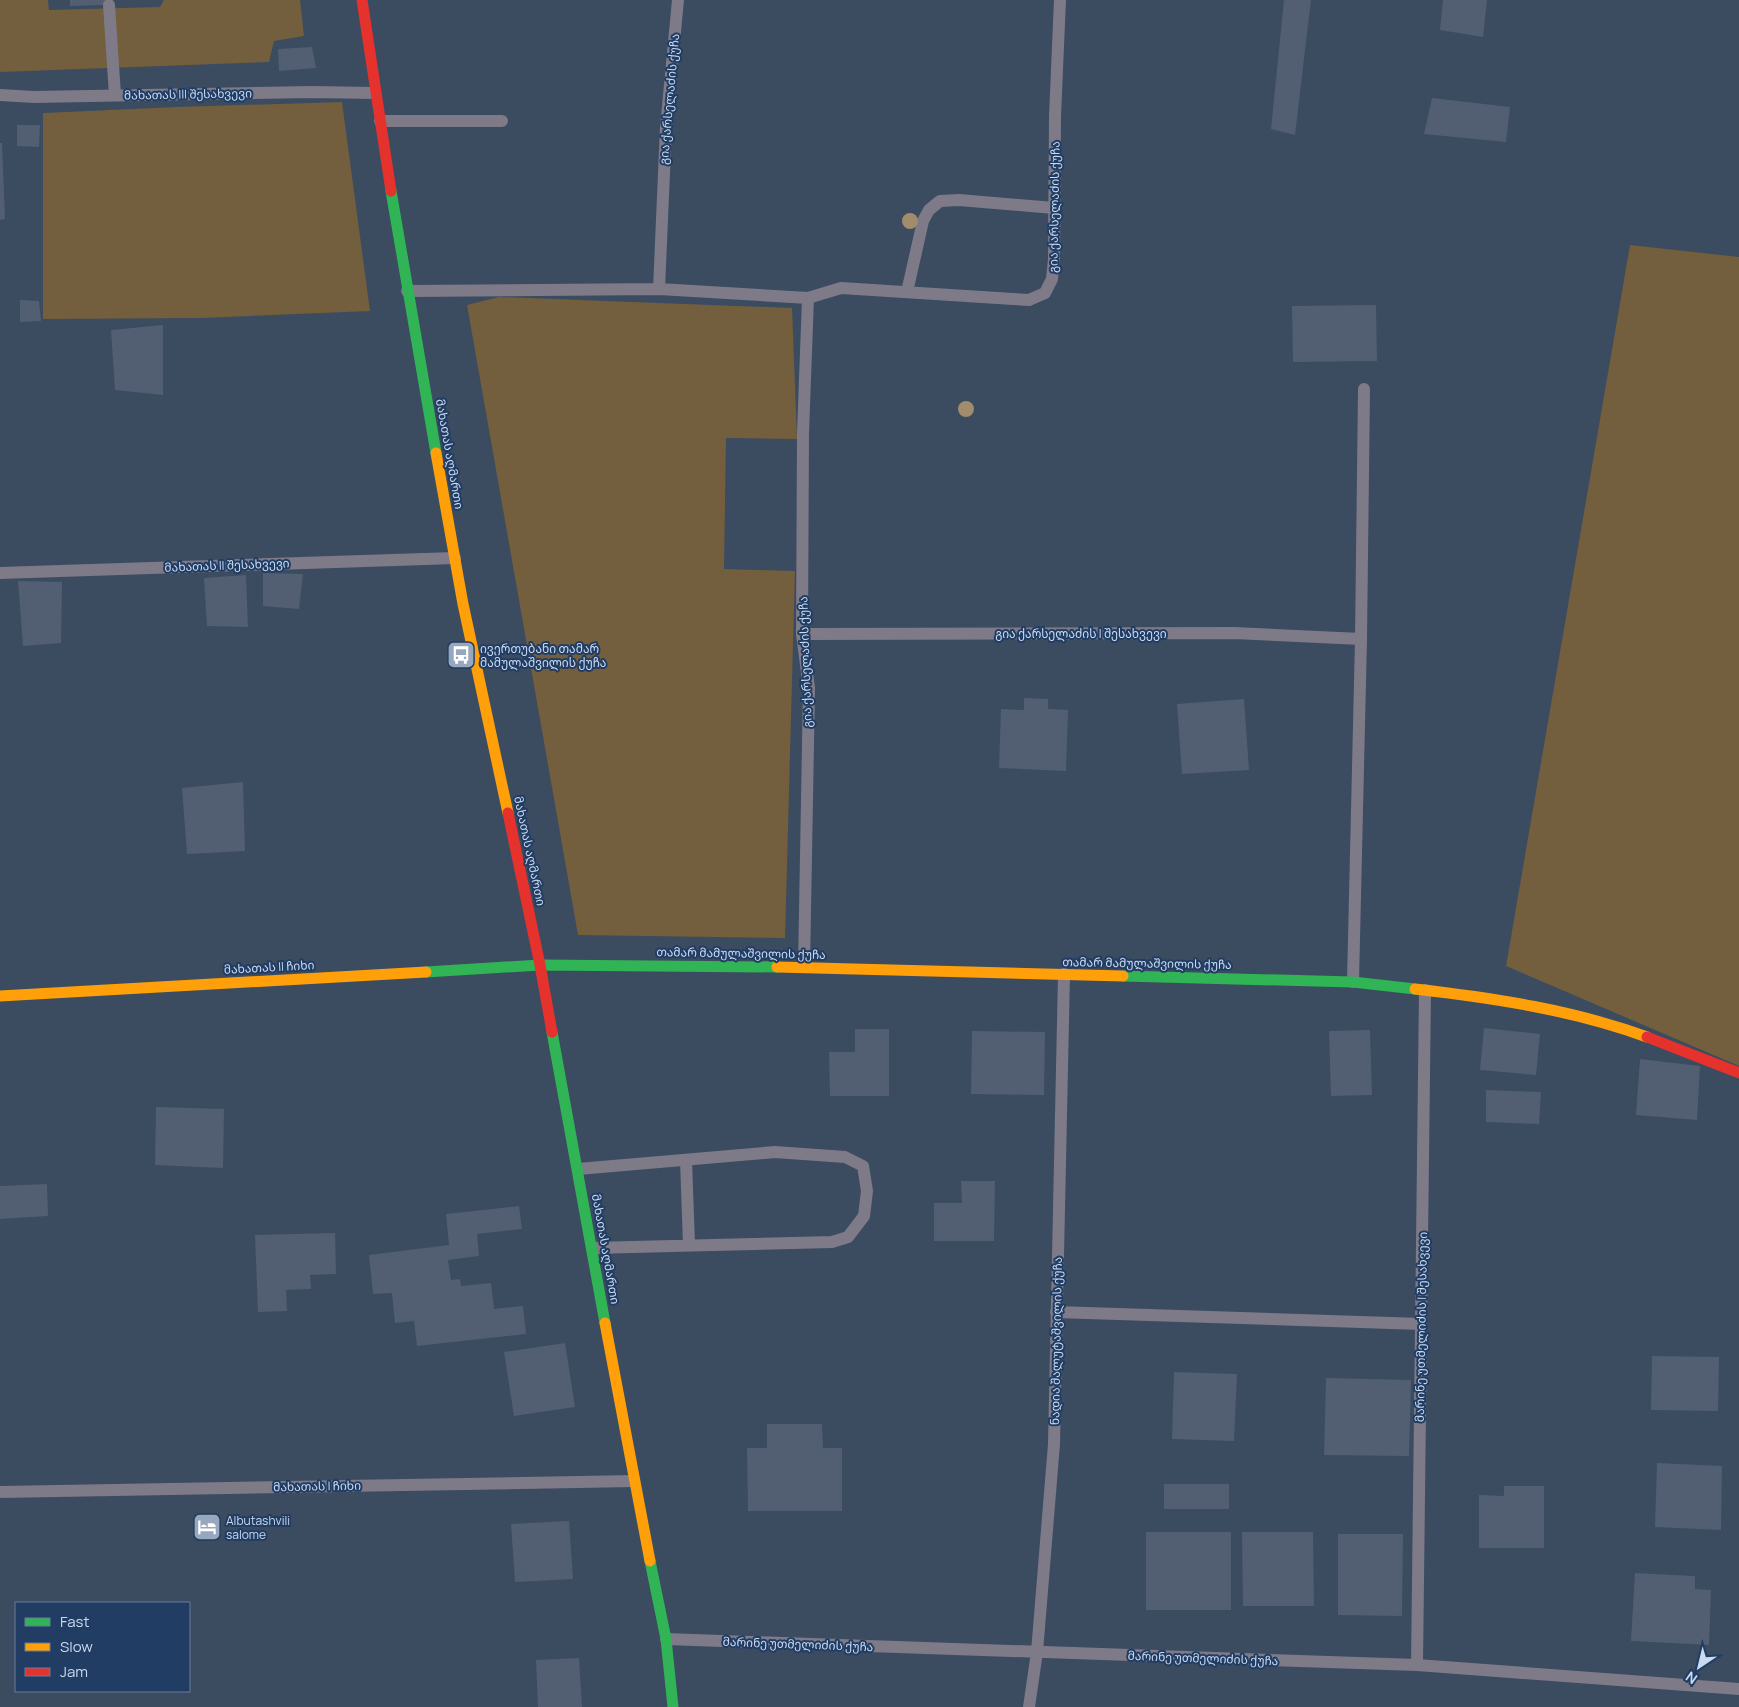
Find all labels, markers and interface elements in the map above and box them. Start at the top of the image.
street label: გია ქარსელაძის ქუჩა [655,33,683,165]
street label: მახათას III შესახვევი [124,84,252,104]
street label: გია ქარსელაძის ქუჩა [1044,141,1064,273]
street label: მახათას აღმართი [432,398,468,511]
street label: მახათას II შესახვევი [164,554,290,576]
street label: გია ქარსელაძის ქუჩა [794,596,816,728]
street label: გია ქარსელაძის I შესახვევი [995,625,1167,642]
bus stop icon: ივერთუბანი თამარ მამულაშვილის ქუჩა [446,640,476,670]
place label: ივერთუბანი თამარ მამულაშვილის ქუჩა [480,640,606,671]
street label: მახათას აღმართი [510,795,550,907]
street label: თამარ მამულაშვილის ქუჩა [656,943,826,963]
street label: თამარ მამულაშვილის ქუჩა [1062,953,1232,973]
street label: მახათას II ჩიხი [223,956,315,978]
street label: მახათას აღმართი [588,1193,624,1306]
street label: მარინე უთმელიძის I შესახვევი [1411,1231,1431,1422]
street label: ნადია შალუტაშვილის ქუჩა [1046,1257,1066,1425]
street label: მახათას I ჩიხი [273,1477,361,1495]
hotel icon: Albutashvili salome [192,1512,222,1542]
place label: Albutashvili salome [226,1512,290,1543]
legend [15,1602,190,1692]
text: Fast [60,1611,89,1632]
street label: მარინე უთმელიძის ქუჩა [722,1633,874,1655]
text: Slow [60,1636,93,1657]
north arrow [1674,1642,1724,1692]
street label: მარინე უთმელიძის ქუჩა [1127,1647,1279,1669]
text: Jam [60,1661,88,1682]
text: N [1682,1667,1701,1689]

